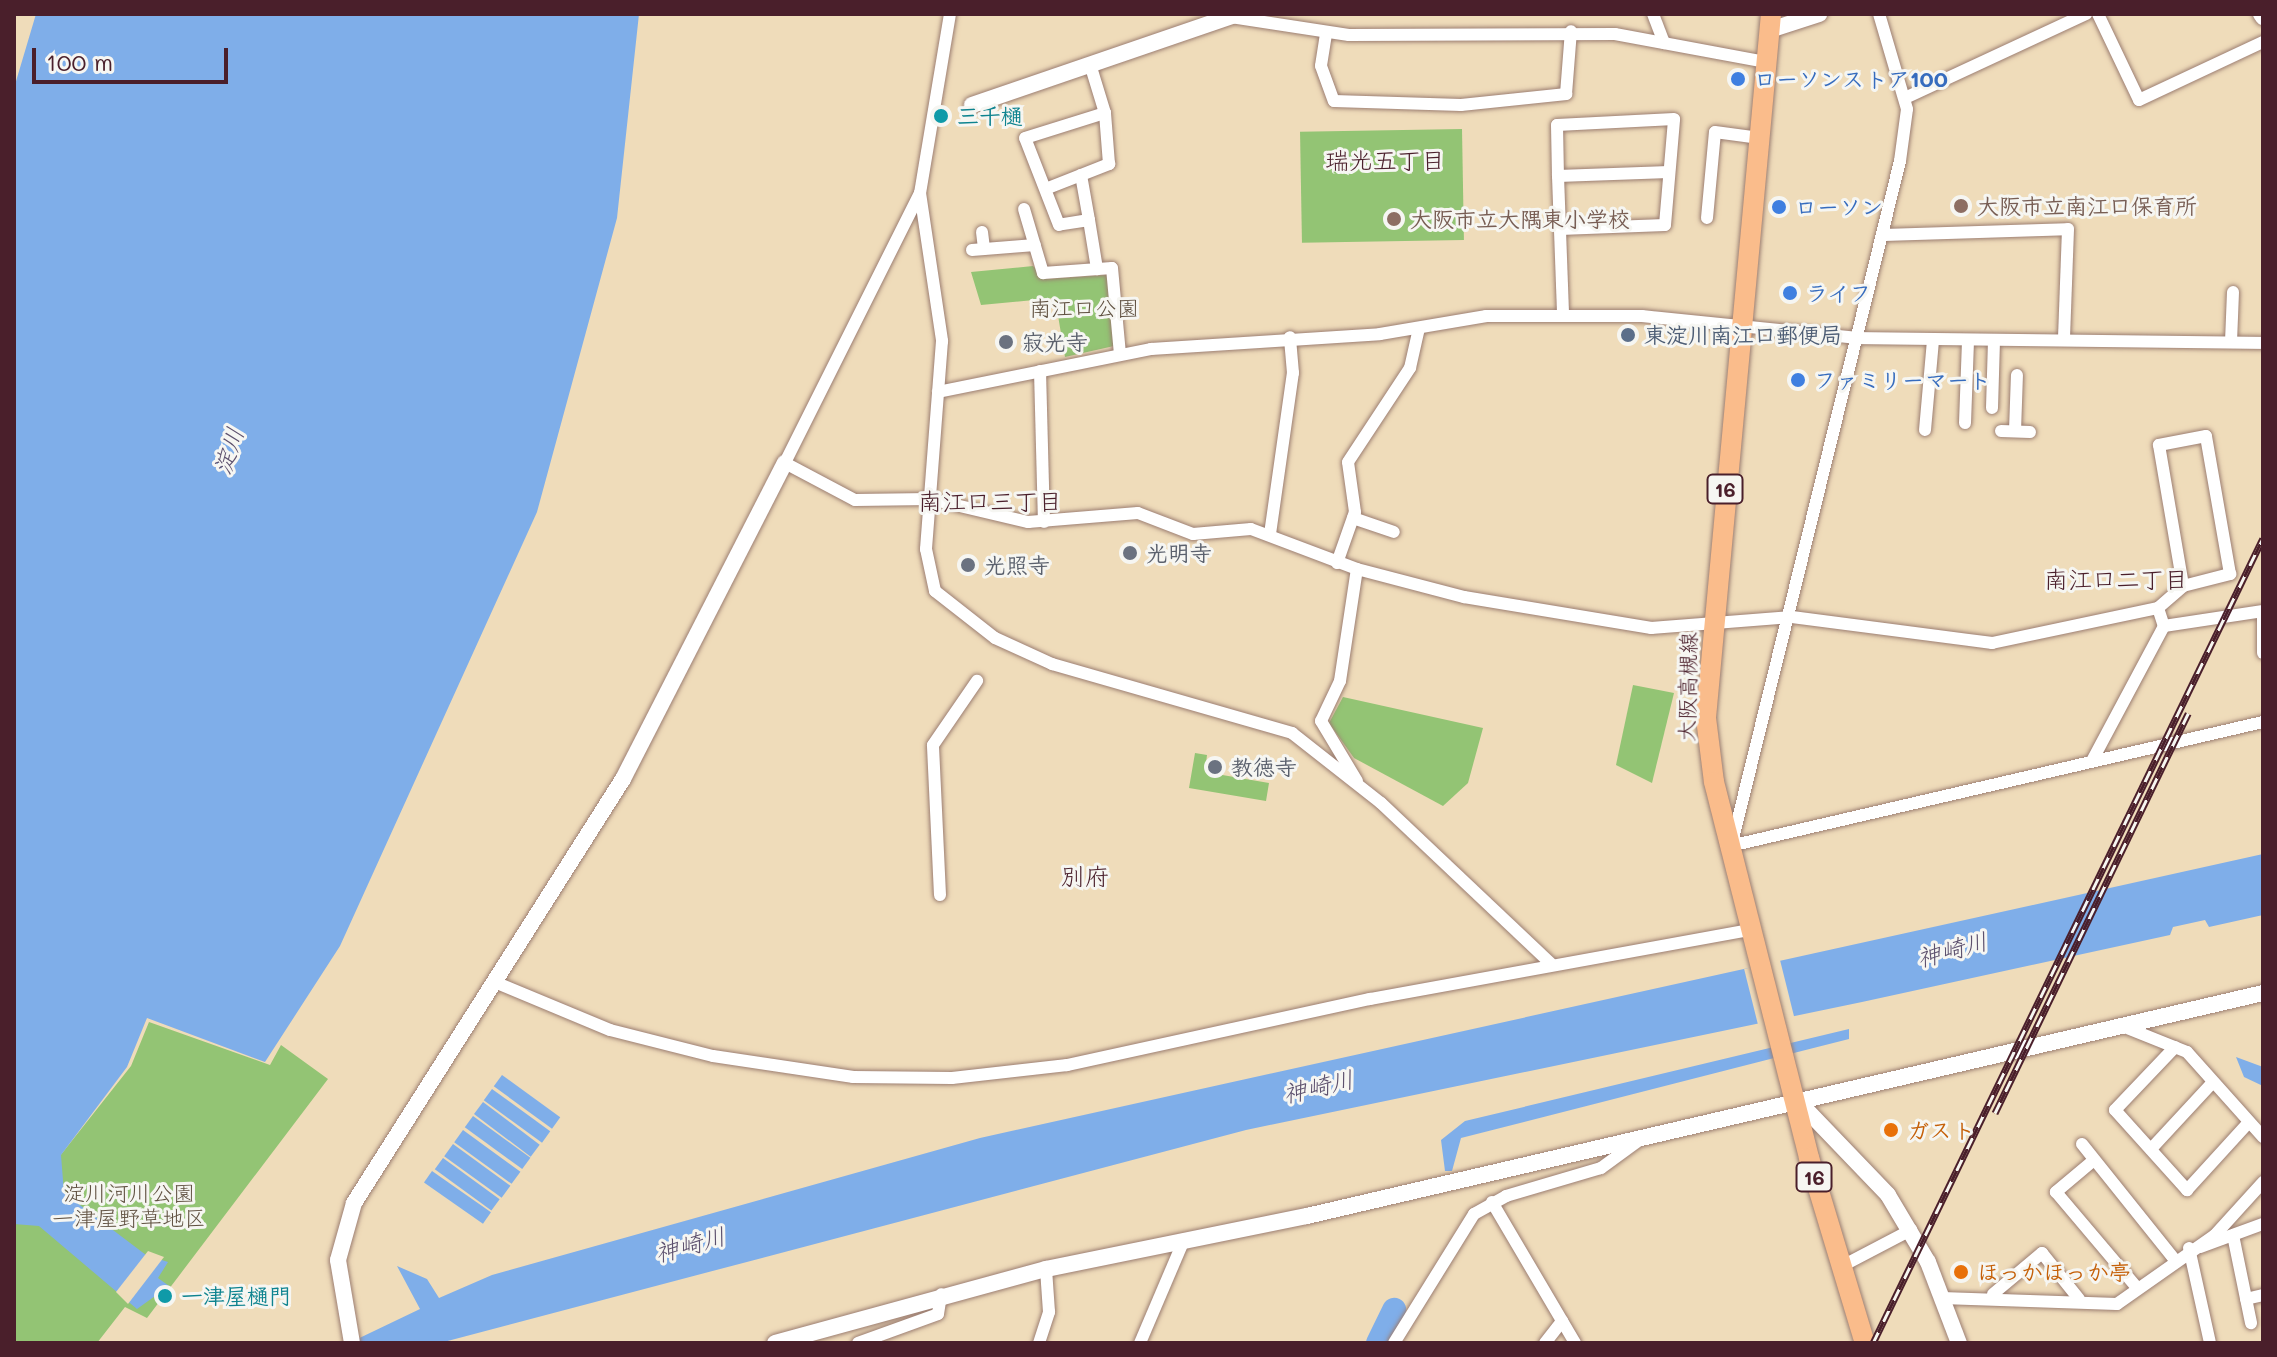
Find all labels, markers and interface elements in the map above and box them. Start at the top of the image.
scale bar [36,32,232,82]
text: 100 m [46,46,113,77]
place label: ローソンストア100 [1754,66,1946,92]
marker: ローソンストア100 [1729,70,1747,88]
place label: 三千樋 [957,103,1023,129]
marker: 三千樋 [932,107,950,125]
district label: 瑞光五丁目 [1325,146,1445,174]
place label: 大阪市立南江口保育所 [1977,193,2197,219]
place label: ローソン [1795,194,1883,220]
marker: 大阪市立南江口保育所 [1952,197,1970,215]
marker: ローソン [1770,198,1788,216]
place label: 大阪市立大隅東小学校 [1410,206,1630,232]
marker: 大阪市立大隅東小学校 [1385,210,1403,228]
place label: ライフ [1806,280,1872,306]
marker: ライフ [1781,284,1799,302]
park label: 南江口公園 [1029,295,1139,321]
place label: 東淀川南江口郵便局 [1644,322,1842,348]
marker: 東淀川南江口郵便局 [1619,326,1637,344]
place label: 寂光寺 [1022,329,1088,355]
marker: 寂光寺 [997,333,1015,351]
place label: ファミリーマート [1814,367,1990,393]
marker: ファミリーマート [1789,371,1807,389]
water label: 淀川 [207,424,249,478]
road number: 16 [1705,473,1745,505]
district label: 南江口三丁目 [918,487,1062,515]
place label: 光明寺 [1146,540,1212,566]
marker: 光明寺 [1121,544,1139,562]
place label: 光照寺 [984,552,1050,578]
marker: 光照寺 [959,556,977,574]
district label: 南江口二丁目 [2044,565,2188,593]
street label: 大阪高槻線 [1673,632,1701,742]
place label: 教徳寺 [1231,754,1297,780]
marker: 教徳寺 [1206,758,1224,776]
district label: 別府 [1061,862,1109,890]
water label: 神崎川 [1913,926,1991,972]
water label: 神崎川 [1280,1064,1356,1108]
place label: ガスト [1907,1117,1973,1143]
marker: ガスト [1882,1121,1900,1139]
road number: 16 [1794,1161,1834,1193]
park label: 淀川河川公園 一津屋野草地区 [52,1179,206,1230]
water label: 神崎川 [651,1221,729,1267]
place label: ほっかほっか亭 [1977,1259,2131,1285]
marker: ほっかほっか亭 [1952,1263,1970,1281]
place label: 一津屋樋門 [181,1283,291,1309]
marker: 一津屋樋門 [156,1287,174,1305]

